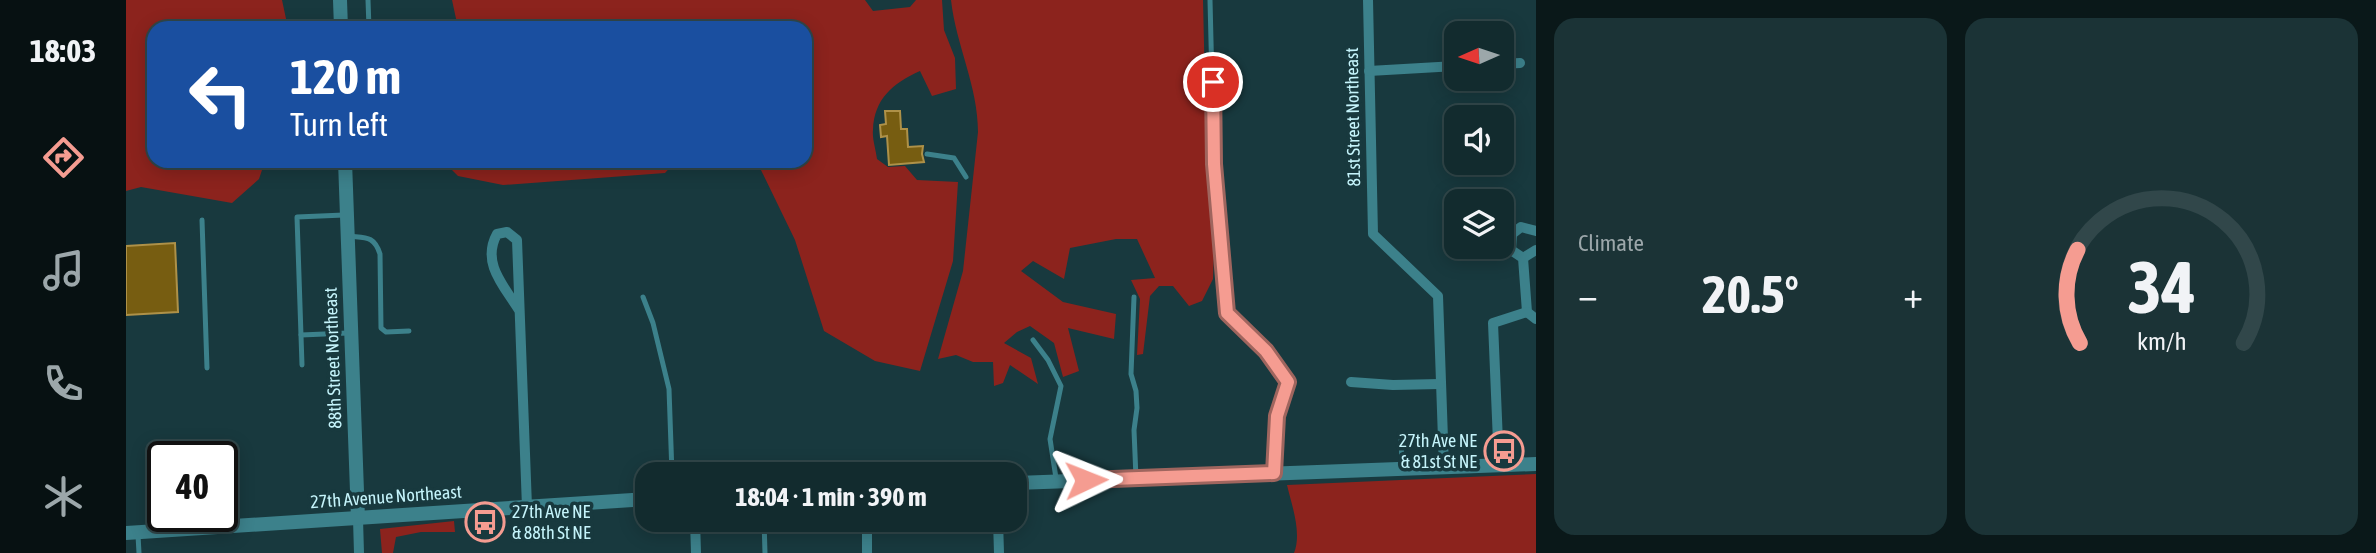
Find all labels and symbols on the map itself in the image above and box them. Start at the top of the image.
north arrow [1444,21,1514,91]
street label: 81st Street Northeast [1341,47,1364,187]
pin [1183,52,1243,112]
street label: 88th Street Northeast [320,287,345,429]
place label: 27th Ave NE & 81st St NE [1399,430,1477,472]
bus stop icon: 27th Ave NE & 81st St NE [1483,430,1525,472]
speed limit sign: 40 [147,441,238,532]
position arrow [1049,443,1123,517]
street label: 27th Avenue Northeast [310,481,462,512]
bus stop icon: 27th Ave NE & 88th St NE [464,501,506,543]
place label: 27th Ave NE & 88th St NE [512,501,591,543]

